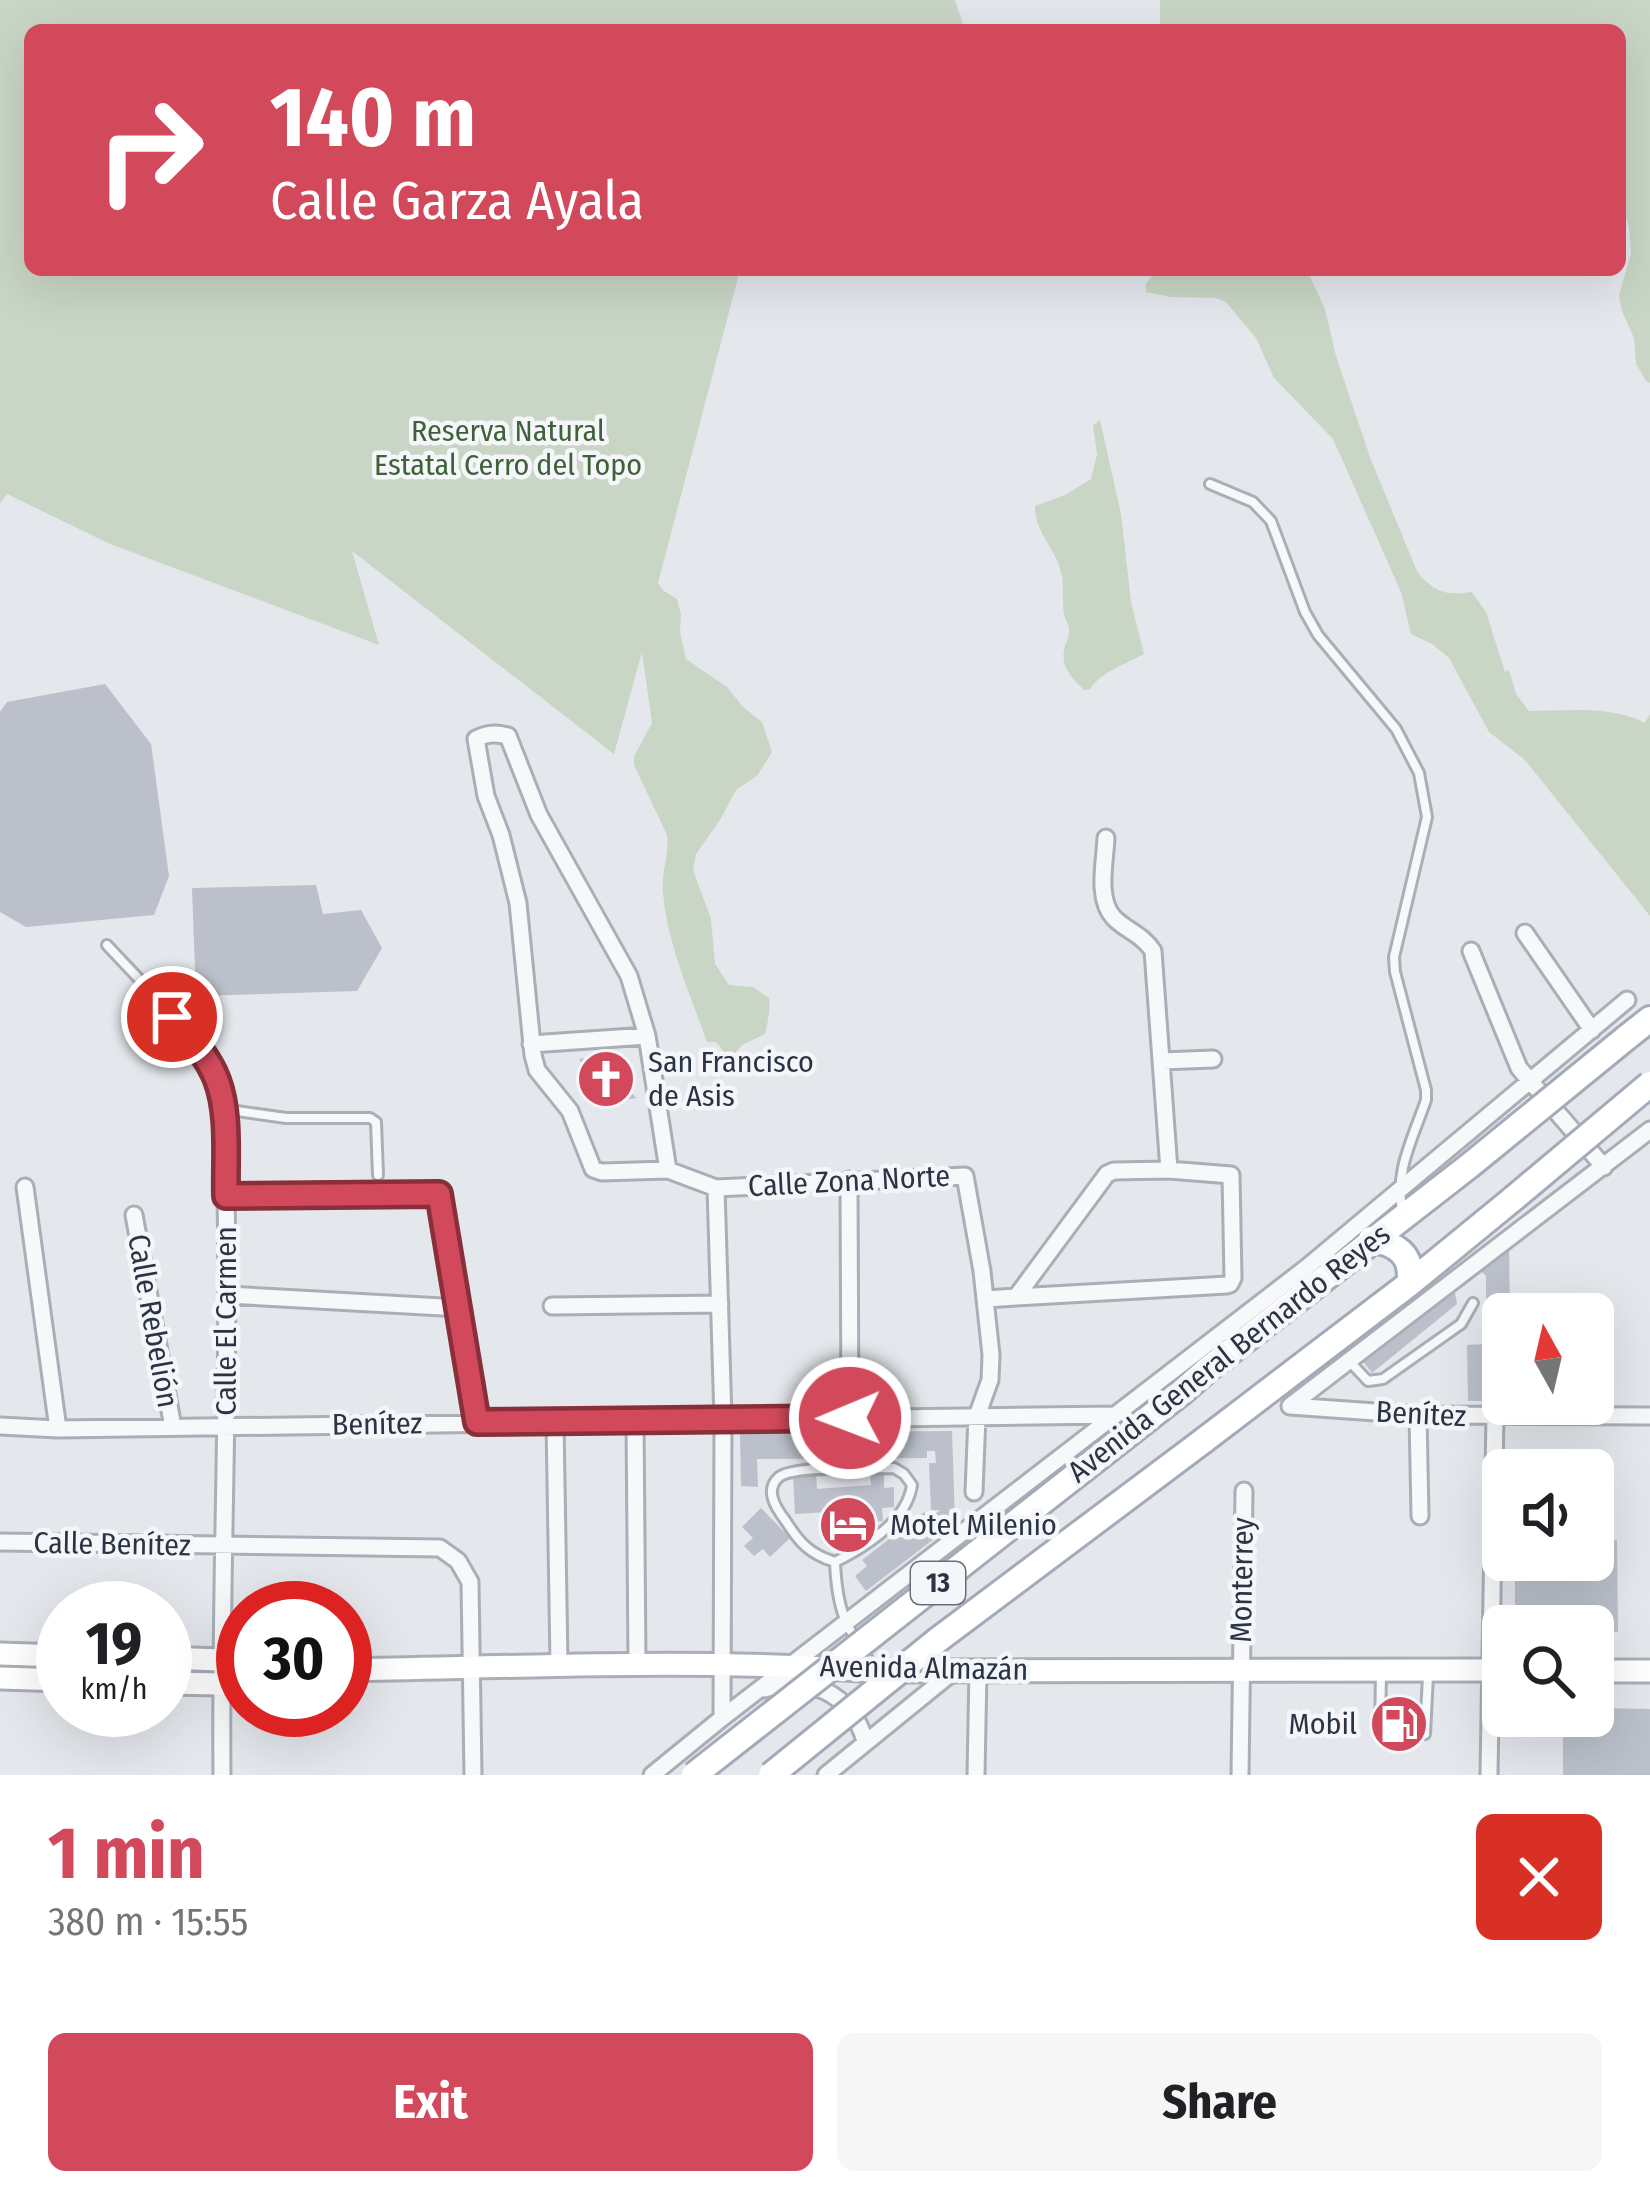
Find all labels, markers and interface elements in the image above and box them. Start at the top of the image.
text: 140 m [270,67,476,168]
icon: right [72,72,228,228]
text: Calle Garza Ayala [270,169,644,233]
park label: Reserva Natural Estatal Cerro del Topo [374,413,642,483]
pin [121,966,223,1068]
icon: arrive [139,984,205,1050]
place label: San Francisco de Asis [648,1044,814,1114]
church icon: San Francisco de Asis [575,1048,637,1110]
street label: Calle Zona Norte [747,1158,951,1204]
street label: Avenida General Bernardo Reyes [1061,1216,1397,1490]
street label: Calle El Carmen [208,1226,244,1416]
street label: Calle Rebelión [120,1231,186,1411]
north arrow [1482,1293,1614,1425]
map controls [1482,1293,1614,1737]
position arrow [787,1355,913,1481]
street label: Benítez [1375,1394,1467,1434]
street label: Benítez [331,1405,423,1443]
button: sound [1482,1449,1614,1581]
hotel icon: Motel Milenio [817,1494,879,1556]
place label: Motel Milenio [890,1507,1057,1543]
street label: Monterrey [1223,1516,1261,1643]
street label: Calle Benítez [33,1525,191,1563]
road number: 13 [911,1562,965,1604]
speed limit sign: 30 [216,1581,372,1737]
button: search [1482,1605,1614,1737]
text: 19 [86,1608,142,1680]
street label: Avenida Almazán [819,1648,1029,1688]
text: km/h [81,1671,147,1707]
fuel station icon: Mobil [1368,1693,1430,1755]
place label: Mobil [1288,1706,1357,1742]
text: 1 min [48,1811,205,1897]
button: close [1476,1814,1602,1940]
text: 380 m · 15:55 [48,1899,248,1945]
button: Exit [48,2033,813,2171]
button: Share [837,2033,1602,2171]

